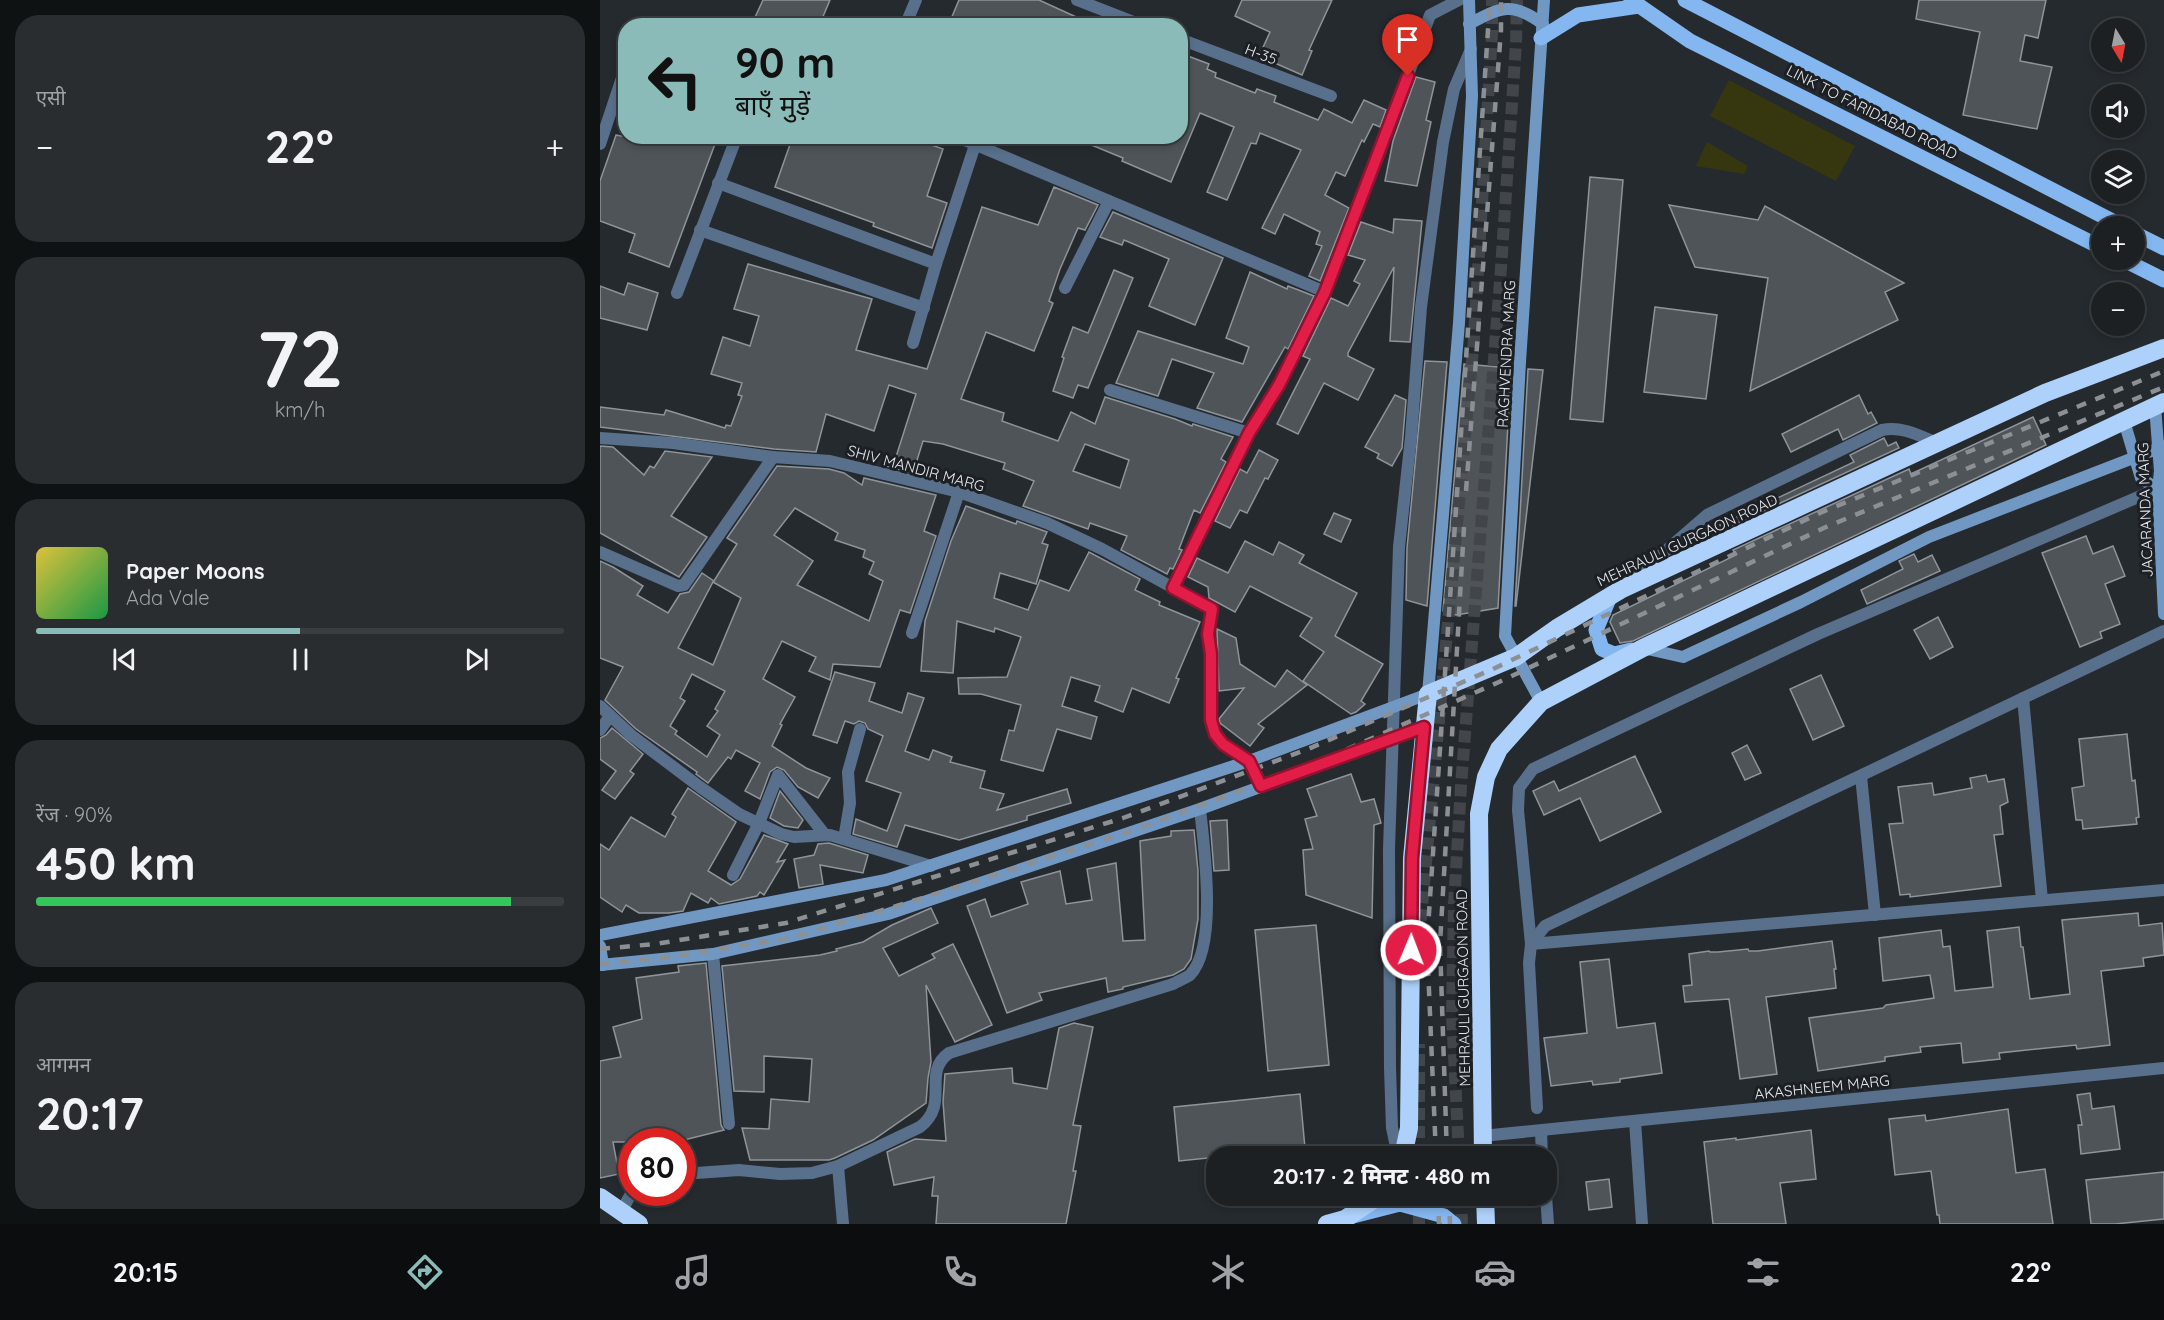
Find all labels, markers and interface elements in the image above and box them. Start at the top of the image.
pin [1382,14,1433,76]
north arrow [2091,18,2145,72]
map controls [2091,18,2145,336]
icon: arrive [1391,23,1424,56]
text: 90 m [735,36,835,89]
street label: H-35 [1242,39,1280,69]
icon: left [636,42,714,120]
street label: LINK TO FARIDABAD ROAD [1783,61,1961,164]
button: sound [2091,84,2145,138]
text: एसी [36,85,66,110]
text: बाएँ मुड़ें [735,88,810,122]
text: 22° [265,118,334,174]
text: − [36,126,53,167]
text: + [545,126,564,167]
button: layers [2091,150,2145,204]
button: + [2091,216,2145,270]
street label: RAGHVENDRA MARG [1493,280,1519,428]
button: − [2091,282,2145,336]
text: 72 [256,309,344,407]
text: km/h [275,397,325,422]
street label: SHIV MANDIR MARG [845,441,987,495]
street label: JACARANDA MARG [2133,442,2157,578]
street label: MEHRAULI GURGAON ROAD [1594,490,1781,590]
text: Paper Moons [126,557,265,585]
text: Ada Vale [126,585,210,610]
icon: previous [108,643,141,676]
icon: pause [284,643,317,676]
icon: next [460,643,493,676]
text: रेंज · 90% [36,802,112,827]
text: 450 km [36,835,196,891]
street label: MEHRAULI GURGAON ROAD [1452,889,1474,1087]
position arrow [1379,918,1443,982]
text: आगमन [36,1052,91,1077]
street label: AKASHNEEM MARG [1754,1070,1890,1104]
text: 20:17 [36,1085,144,1141]
speed limit sign: 80 [618,1128,696,1206]
text: 20:17 · 2 मिनट · 480 m [1272,1162,1491,1190]
icon: directions [404,1251,446,1293]
icon: music [672,1251,714,1293]
icon: phone [939,1251,981,1293]
icon: climate [1207,1251,1249,1293]
icon: car [1474,1251,1516,1293]
icon: filters [1742,1251,1784,1293]
text: 20:15 [113,1255,178,1289]
text: 22° [2010,1255,2051,1289]

